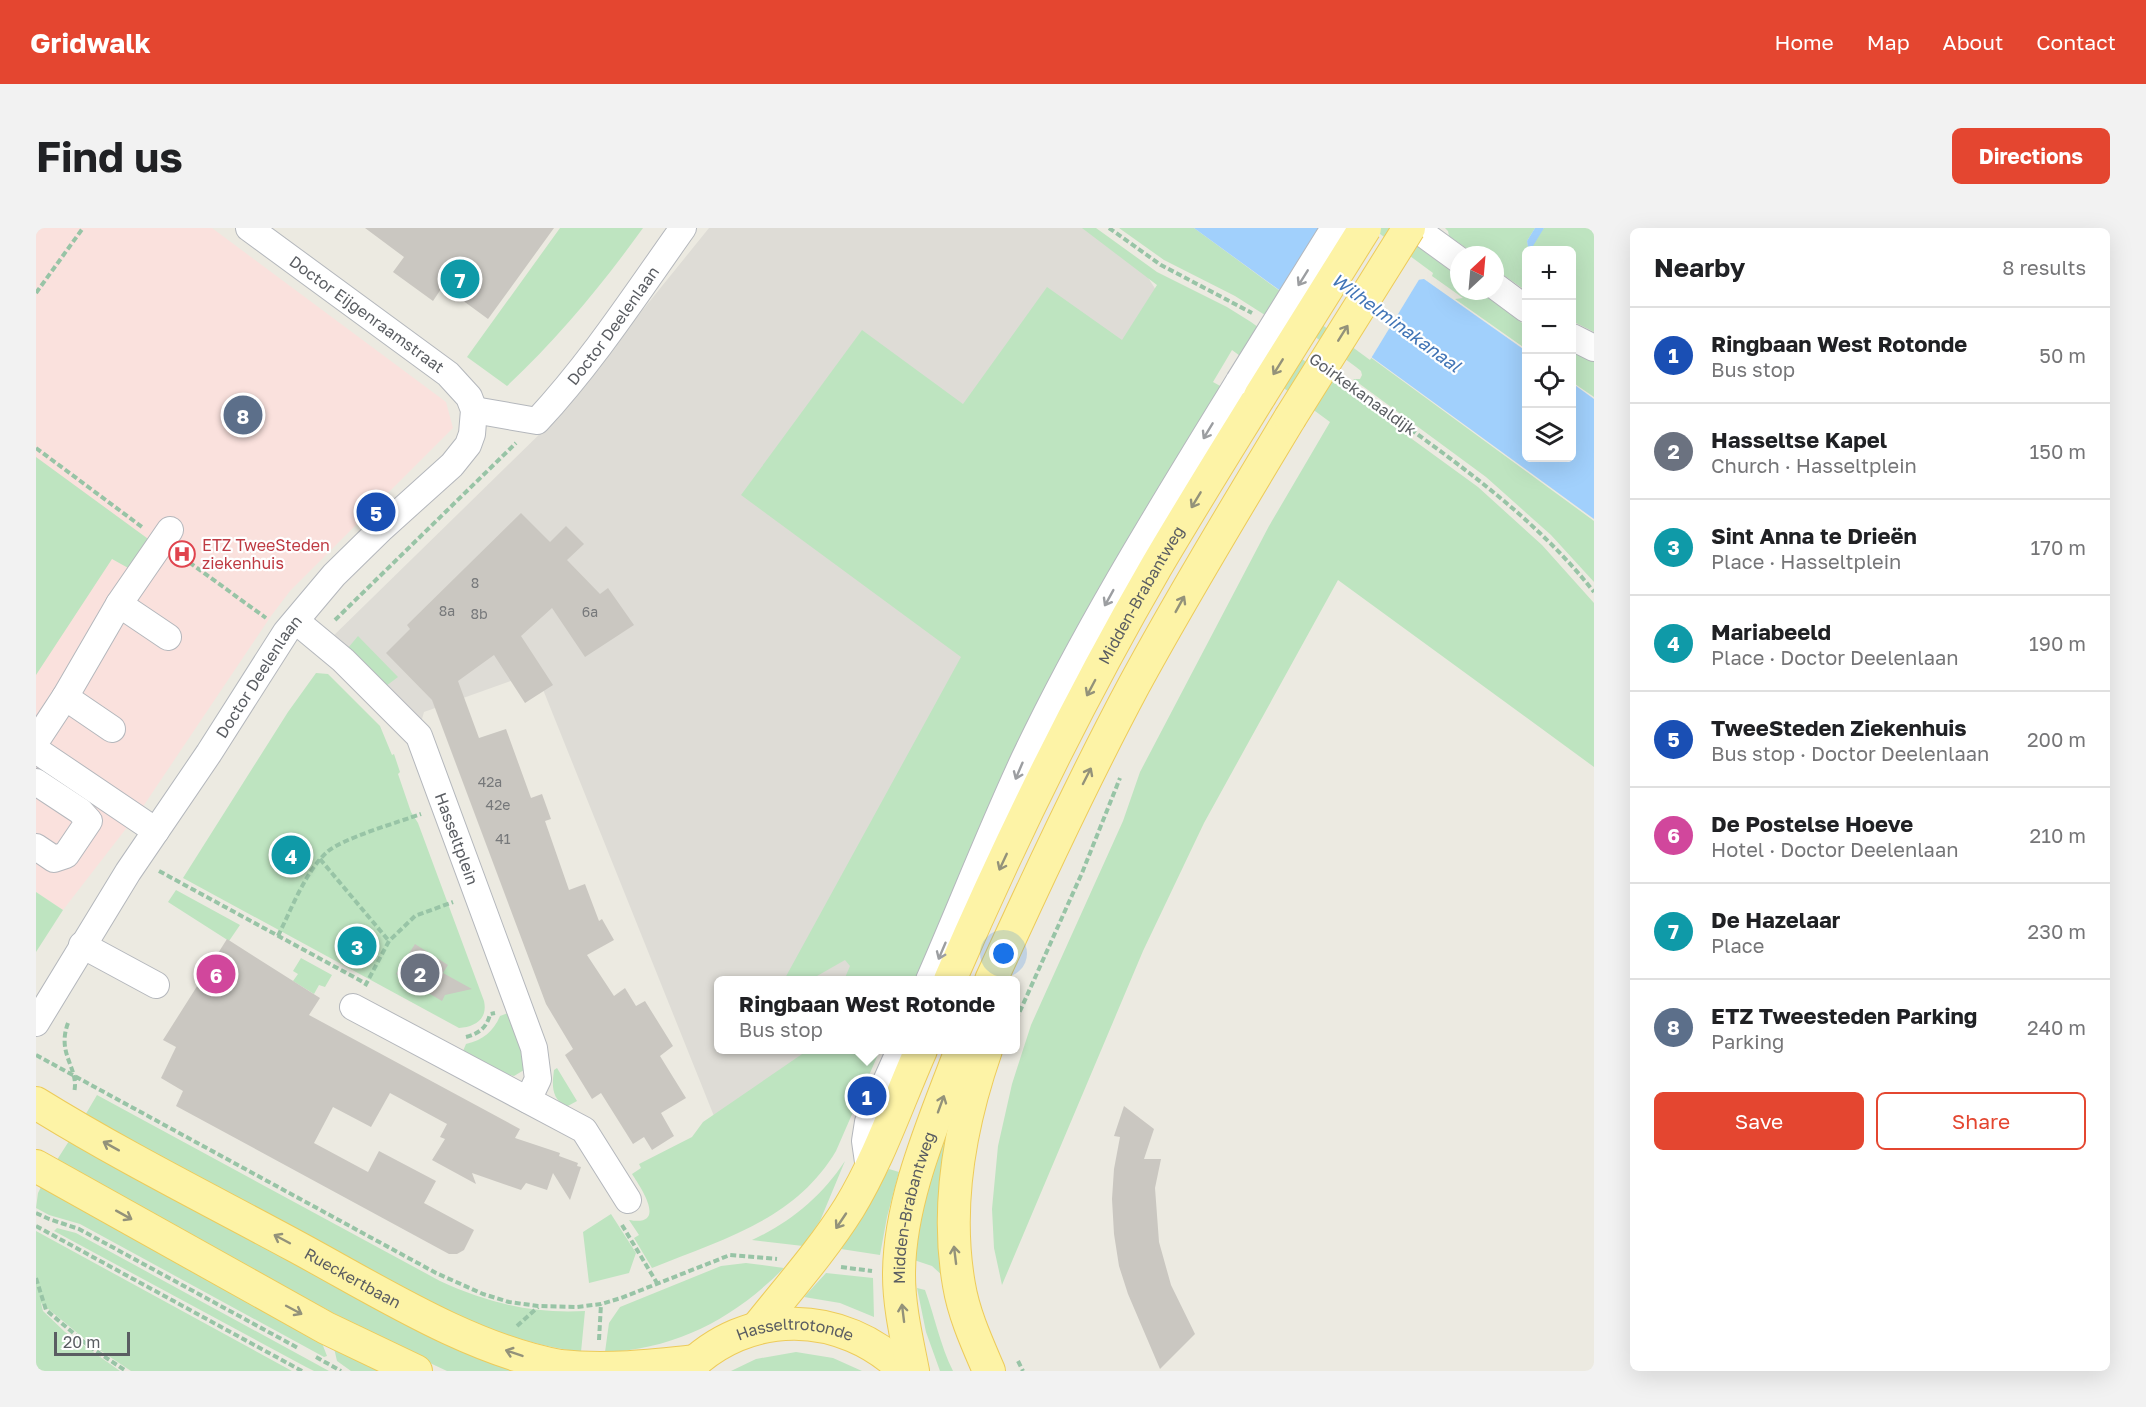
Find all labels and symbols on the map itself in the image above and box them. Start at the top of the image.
north arrow [1450,246,1504,300]
street label: Doctor Eijgenraamstraat [286,251,448,377]
pin: 7 [440,256,480,302]
street label: Doctor Deelenlaan [563,262,663,389]
water label: Wilhelminakanaal [1328,268,1467,377]
one-way arrow [1296,269,1308,286]
one-way arrow [1338,325,1350,342]
street label: Goirkekanaaldijk [1305,348,1421,440]
one-way arrow [1272,358,1284,375]
pin: 8 [224,392,262,438]
one-way arrow [1202,422,1214,439]
pin: 5 [356,490,396,534]
one-way arrow [1190,491,1202,508]
street label: Midden-Brabantweg [1094,522,1188,668]
place label: ETZ TweeSteden ziekenhuis [202,535,330,573]
hospital icon: ETZ TweeSteden ziekenhuis [167,539,197,569]
house number: 8 [471,574,479,591]
one-way arrow [1103,589,1115,606]
one-way arrow [1174,596,1186,613]
house number: 8a [439,602,455,619]
house number: 6a [582,603,598,620]
house number: 8b [470,605,488,622]
street label: Doctor Deelenlaan [211,611,306,742]
one-way arrow [1085,679,1096,697]
one-way arrow [1013,762,1024,780]
one-way arrow [1082,767,1094,785]
house number: 42a [478,773,502,790]
street label: Hasseltplein [431,790,483,888]
house number: 42e [486,796,510,813]
house number: 41 [495,830,511,847]
pin: 4 [272,832,310,878]
one-way arrow [997,853,1009,871]
pin: 3 [338,924,376,968]
your location [989,939,1018,968]
one-way arrow [936,941,947,959]
pin: 2 [400,950,440,996]
pin: 6 [196,952,236,996]
pin: 1 [848,1074,886,1118]
one-way arrow [937,1095,948,1114]
street label: Midden-Brabantweg [889,1129,939,1284]
one-way arrow [103,1140,120,1152]
one-way arrow [114,1210,132,1221]
one-way arrow [834,1212,847,1229]
one-way arrow [274,1233,292,1244]
street label: Rueckertbaan [301,1243,404,1313]
one-way arrow [949,1246,960,1266]
one-way arrow [285,1304,302,1316]
one-way arrow [897,1304,908,1324]
street label: Hasseltrotonde [733,1314,857,1345]
scale bar [54,1329,130,1356]
one-way arrow [505,1346,523,1357]

